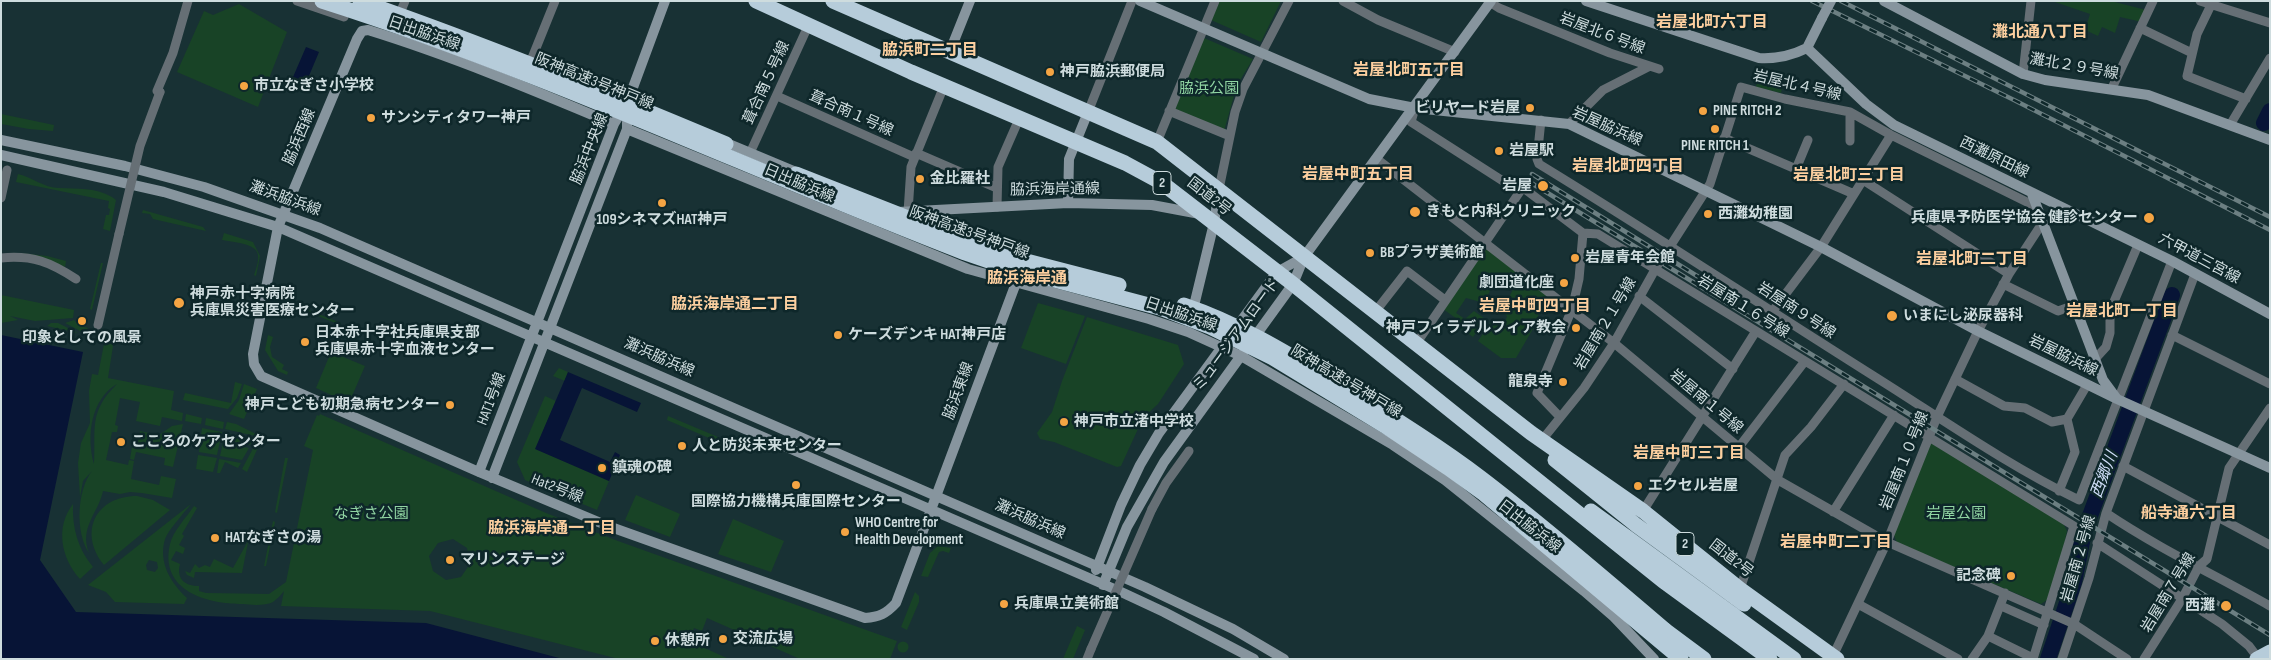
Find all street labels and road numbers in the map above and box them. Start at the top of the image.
street label: 岩屋北６号線 [1557,9,1647,59]
street label: 日出脇浜線 [386,13,462,55]
street label: 葺合南５号線 [740,38,794,128]
street label: 阪神高速3号神戸線 [532,50,656,114]
street label: 灘北２９号線 [2028,50,2120,84]
street label: 岩屋北４号線 [1751,67,1843,105]
street label: 葺合南１号線 [806,87,896,141]
street label: 岩屋脇浜線 [1569,104,1645,150]
street label: 脇浜西線 [280,106,320,168]
street label: 脇浜中央線 [568,111,612,187]
street label: 西灘原田線 [1956,133,2032,183]
street label: 日出脇浜線 [761,161,837,207]
road number: 2 [1153,172,1171,194]
street label: 国道2号 [1183,174,1235,220]
street label: 灘浜脇浜線 [247,178,323,220]
street label: 脇浜海岸通線 [1010,180,1100,200]
street label: 阪神高速3号神戸線 [907,203,1031,263]
street label: 六甲道三宮線 [2155,230,2243,288]
street label: 岩屋南１６号線 [1694,272,1792,342]
street label: 岩屋南２１号線 [1571,274,1641,374]
street label: ミュージアムロード [1190,275,1284,395]
street label: 岩屋南９号線 [1753,279,1839,343]
street label: 日出脇浜線 [1143,294,1219,336]
street label: 岩屋脇浜線 [2025,331,2101,381]
street label: 灘浜脇浜線 [621,335,697,381]
street label: 阪神高速3号神戸線 [1287,342,1405,422]
street label: 脇浜東線 [940,360,978,422]
street label: 岩屋南１号線 [1666,366,1746,438]
street label: HAT1号線 [474,370,510,428]
street label: 岩屋南１０号線 [1877,409,1933,513]
street label: Hat2号線 [529,471,585,507]
street label: 灘浜脇浜線 [992,497,1068,543]
street label: 日出脇浜線 [1494,497,1564,557]
street label: 岩屋南２号線 [2058,513,2100,605]
road number: 2 [1676,532,1694,556]
street label: 国道2号 [1705,536,1757,582]
street label: 岩屋南７号線 [2138,550,2200,636]

